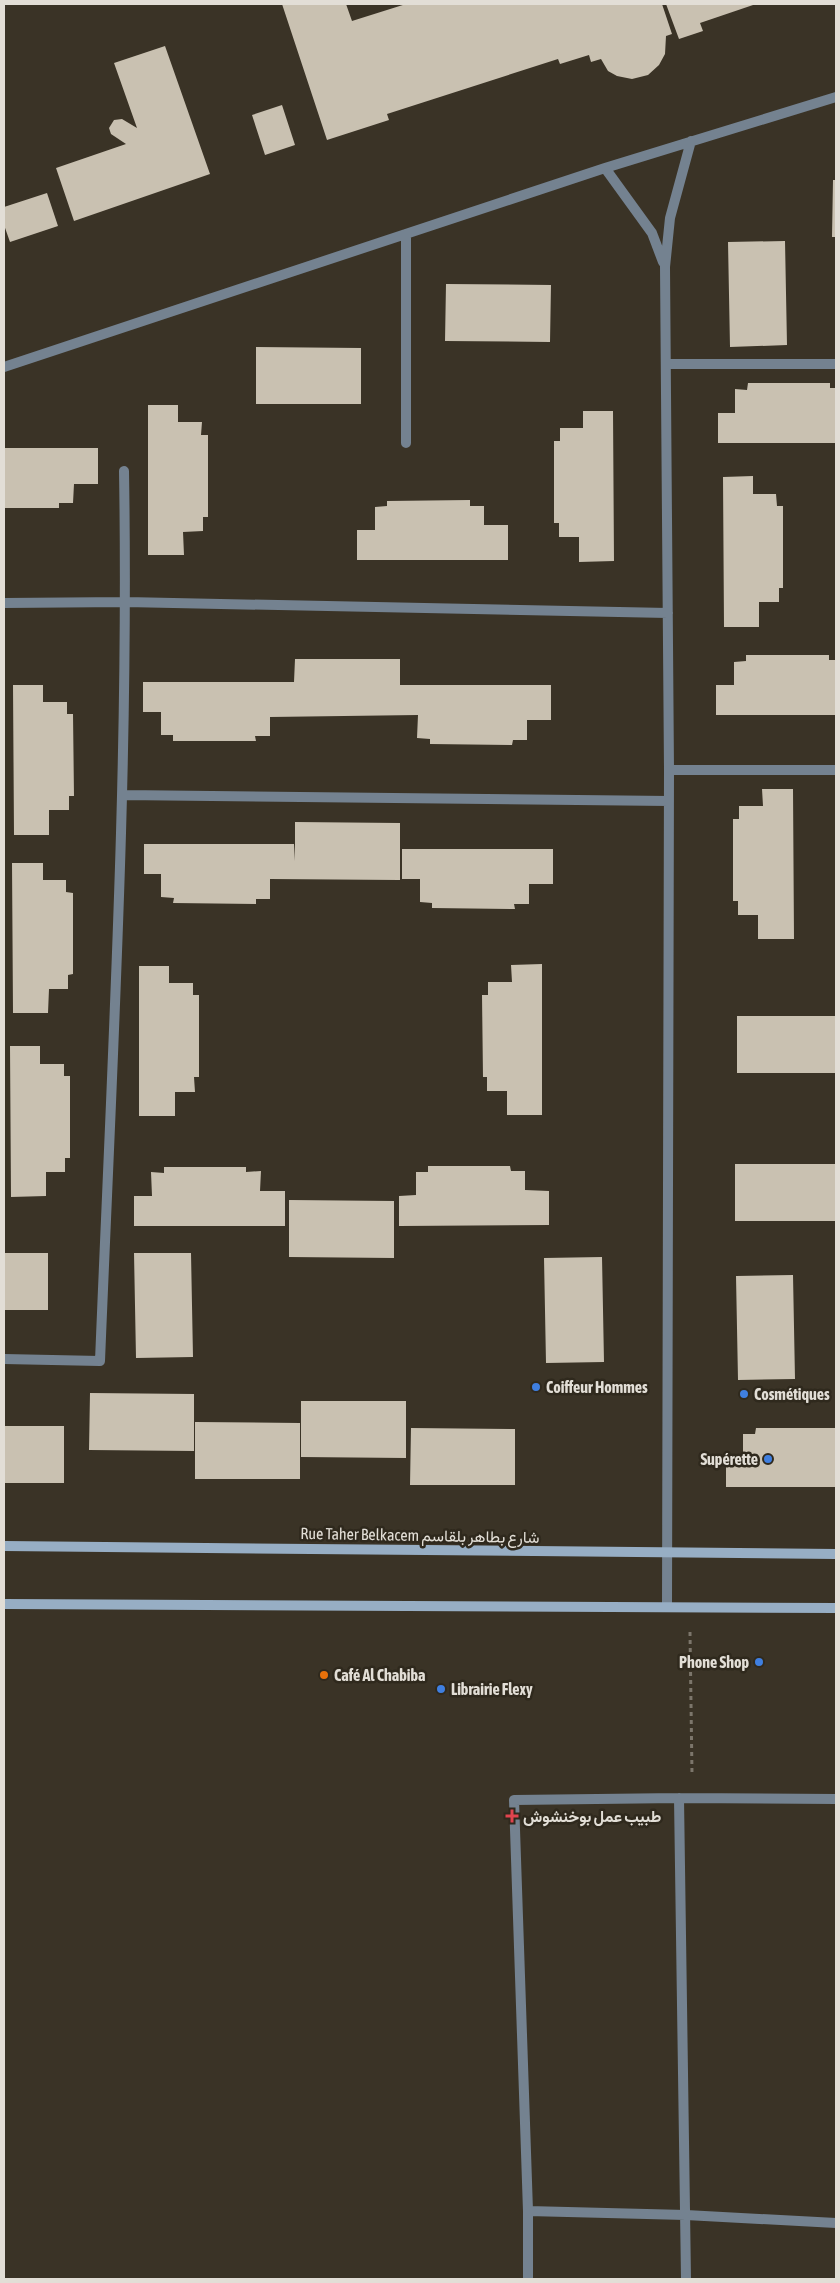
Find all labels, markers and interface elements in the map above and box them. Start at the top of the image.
place label: Coiffeur Hommes [546,1378,648,1396]
marker: Coiffeur Hommes [530,1381,542,1393]
place label: Cosmétiques [754,1385,830,1403]
marker: Cosmétiques [738,1388,750,1400]
place label: Supérette [700,1450,758,1468]
marker: Supérette [762,1453,774,1465]
street label: Rue Taher Belkacem شارع بطاهر بلقاسم [300,1524,540,1549]
place label: Phone Shop [679,1653,749,1671]
marker: Phone Shop [753,1656,765,1668]
place label: Café Al Chabiba [334,1666,425,1684]
marker: Café Al Chabiba [318,1669,330,1681]
place label: Librairie Flexy [451,1680,533,1698]
marker: Librairie Flexy [435,1683,447,1695]
place label: طبيب عمل بوخنشوش [523,1807,661,1827]
marker: طبيب عمل بوخنشوش [505,1809,519,1823]

